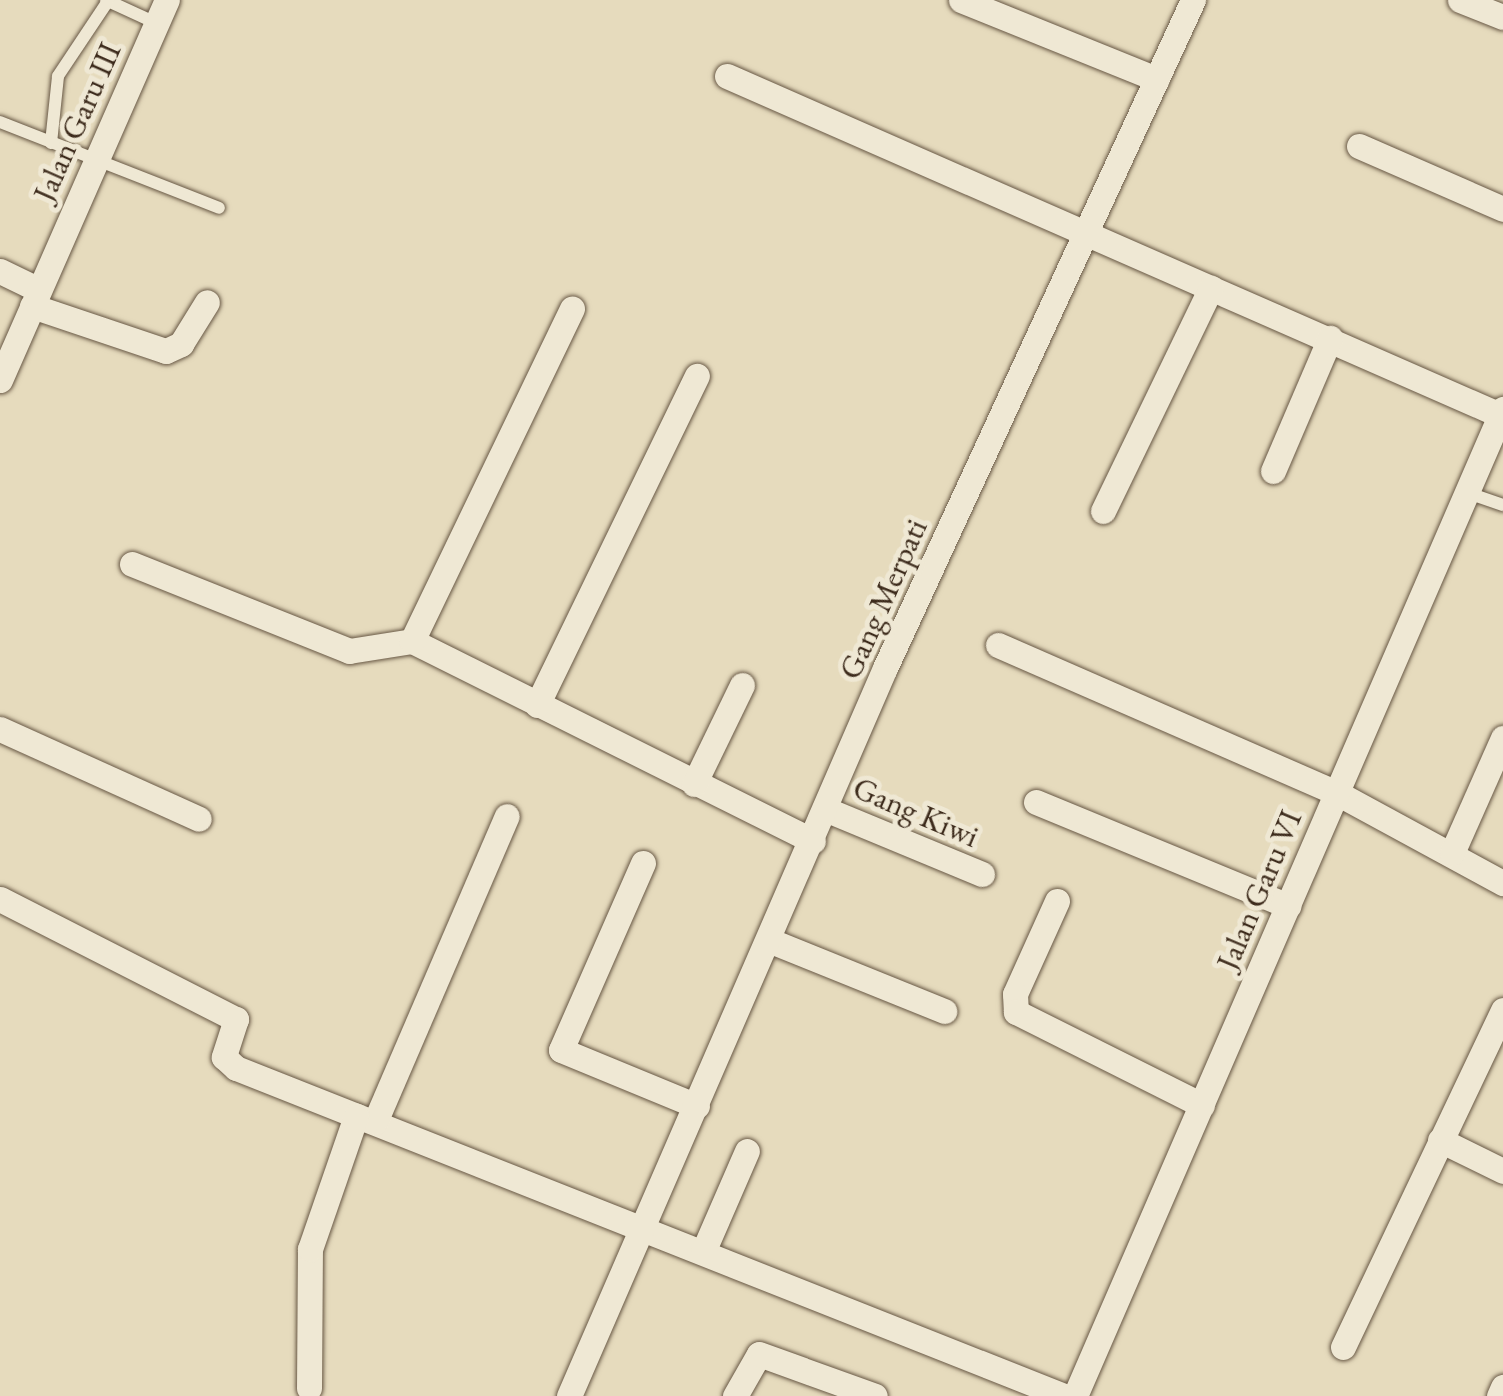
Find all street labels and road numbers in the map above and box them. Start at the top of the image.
street label: Jalan Garu III [25,37,129,207]
street label: Gang Merpati [831,513,935,685]
street label: Gang Kiwi [847,768,985,856]
street label: Jalan Garu VI [1208,804,1310,976]

